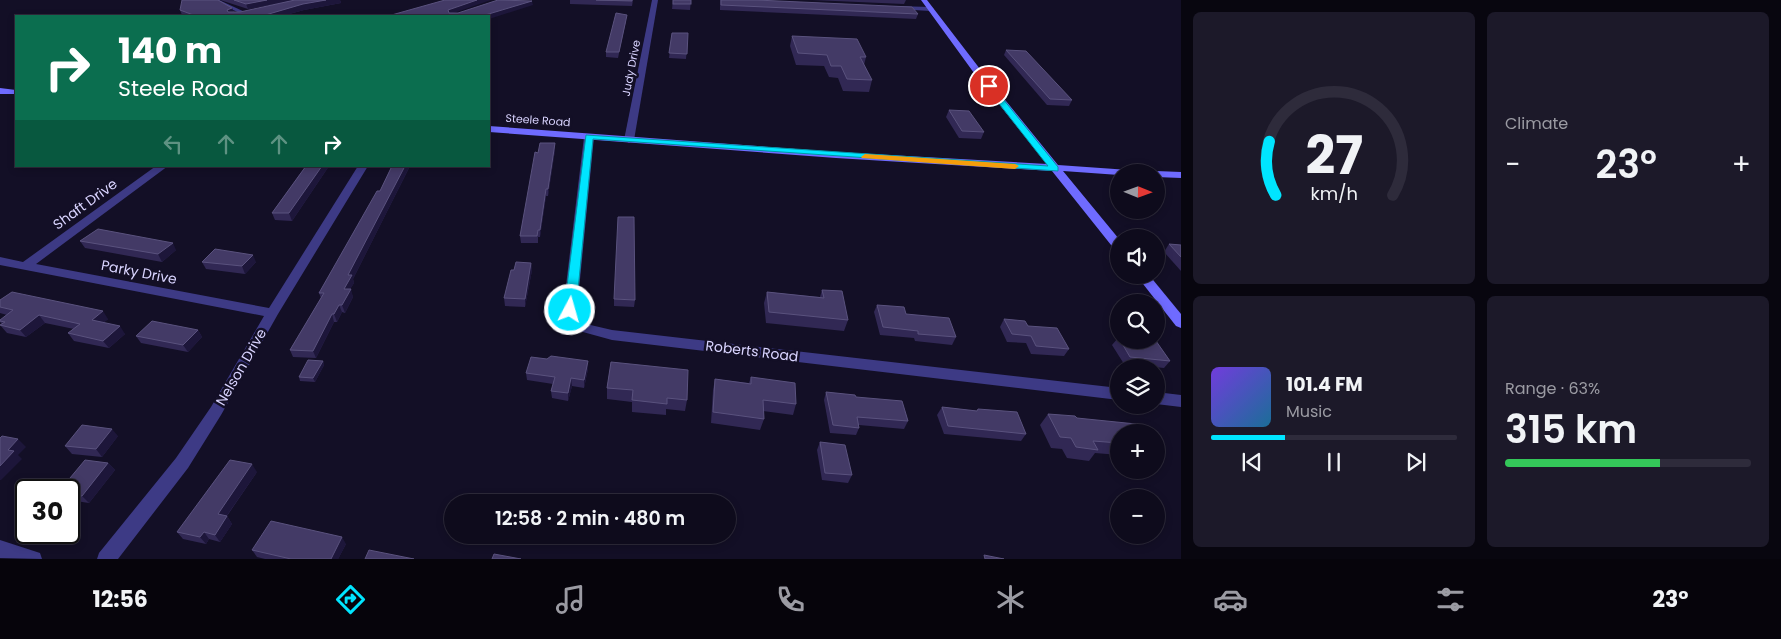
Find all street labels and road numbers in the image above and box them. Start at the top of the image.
street label: Judy Drive [618,38,644,98]
street label: Steele Road [505,110,571,130]
street label: Shaft Drive [49,174,122,234]
street label: Parky Drive [99,255,179,289]
street label: Nelson Drive [211,324,271,409]
street label: Roberts Road [704,335,800,367]

